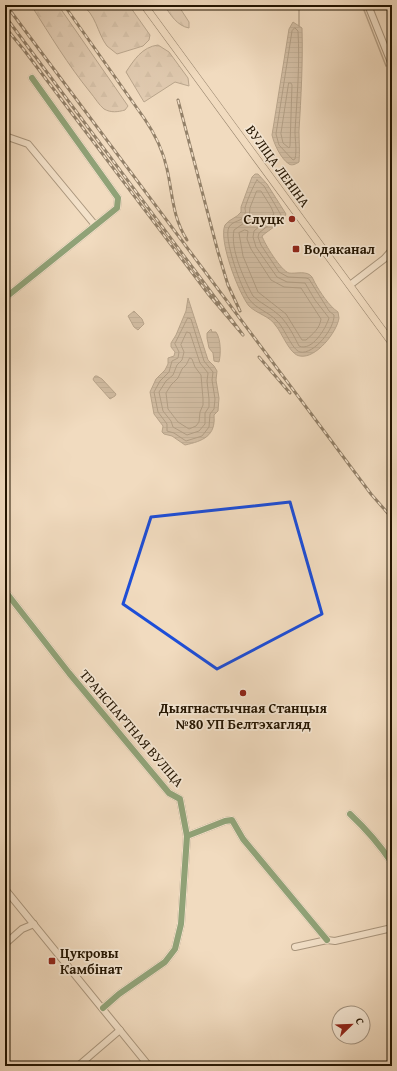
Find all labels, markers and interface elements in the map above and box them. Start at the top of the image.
street label: ВУЛІЦА ЛЕНІНА [241,121,315,212]
place label: Слуцк [244,209,285,229]
marker: Слуцк [287,214,297,224]
place label: Водаканал [304,239,375,259]
marker: Водаканал [291,244,301,254]
street label: ТРАНСПАРТНАЯ ВУЛІЦА [75,665,189,792]
marker: Дыягнастычная Станцыя №80 УП Белтэхагляд [238,688,248,698]
place label: Дыягнастычная Станцыя №80 УП Белтэхагляд [158,698,327,734]
place label: Цукровы Камбінат [60,943,123,979]
marker: Цукровы Камбінат [47,956,57,966]
north arrow [331,1005,371,1045]
text: С [352,1015,369,1027]

